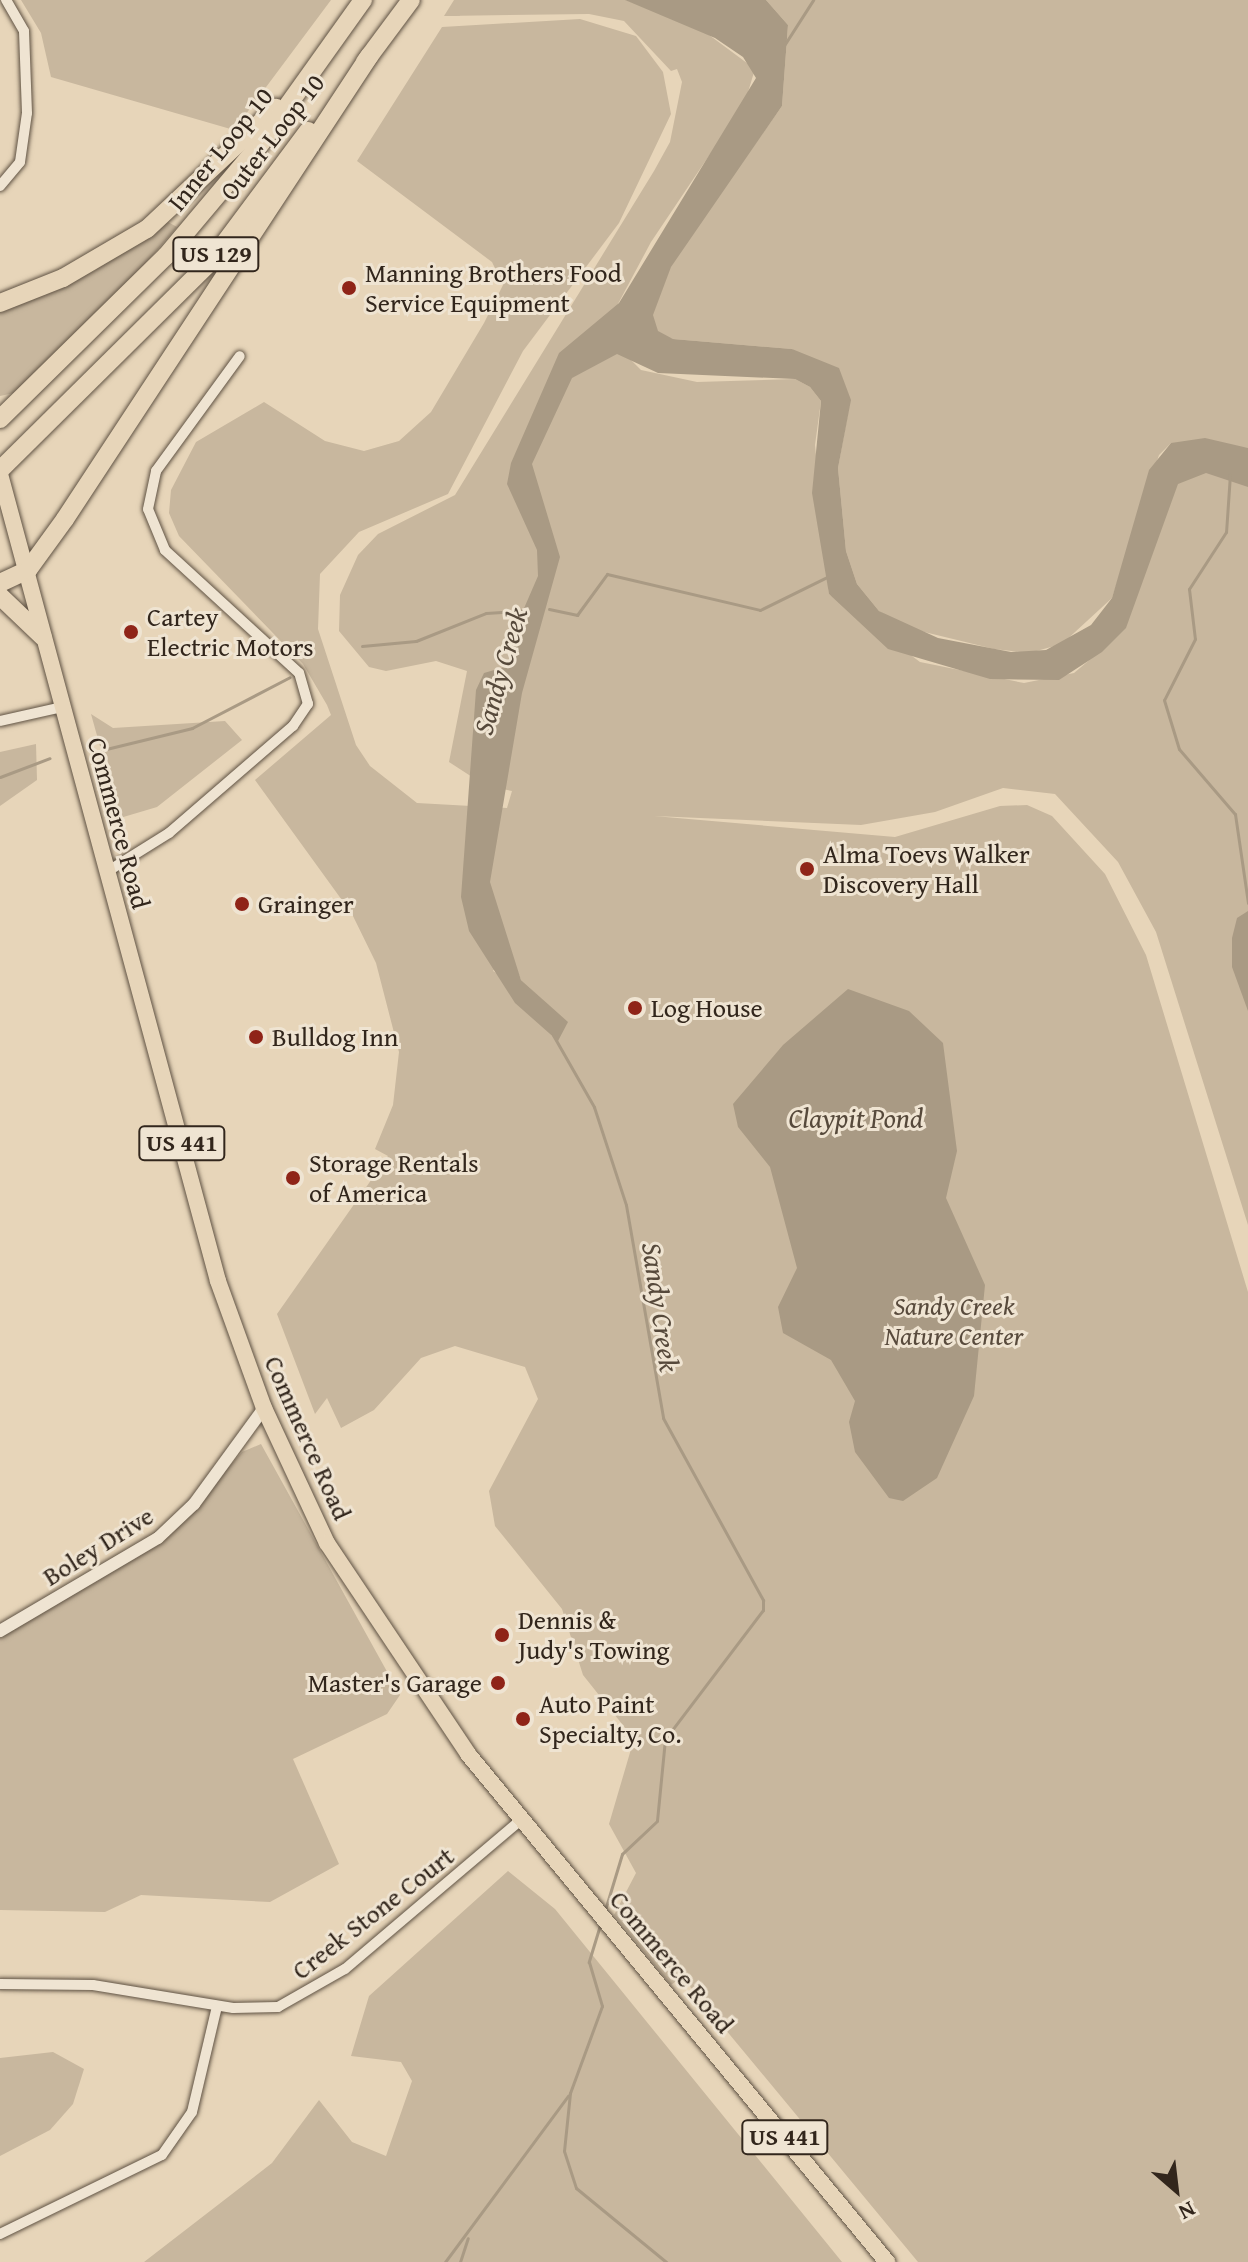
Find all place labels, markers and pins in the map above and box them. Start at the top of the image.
place label: Manning Brothers Food Service Equipment [365,257,622,318]
marker: Manning Brothers Food Service Equipment [340,279,358,297]
place label: Cartey Electric Motors [147,601,314,662]
marker: Cartey Electric Motors [122,623,140,641]
place label: Alma Toevs Walker Discovery Hall [823,838,1030,900]
marker: Alma Toevs Walker Discovery Hall [798,860,816,878]
place label: Grainger [258,888,354,920]
marker: Grainger [233,895,251,913]
place label: Log House [651,992,763,1024]
marker: Log House [626,999,644,1017]
place label: Bulldog Inn [272,1021,398,1053]
marker: Bulldog Inn [247,1028,265,1046]
place label: Storage Rentals of America [309,1147,479,1208]
marker: Storage Rentals of America [284,1169,302,1187]
place label: Dennis & Judy's Towing [518,1604,670,1666]
marker: Dennis & Judy's Towing [493,1626,511,1644]
place label: Master's Garage [308,1667,482,1699]
marker: Master's Garage [489,1674,507,1692]
place label: Auto Paint Specialty, Co. [539,1688,682,1750]
marker: Auto Paint Specialty, Co. [514,1710,532,1728]

